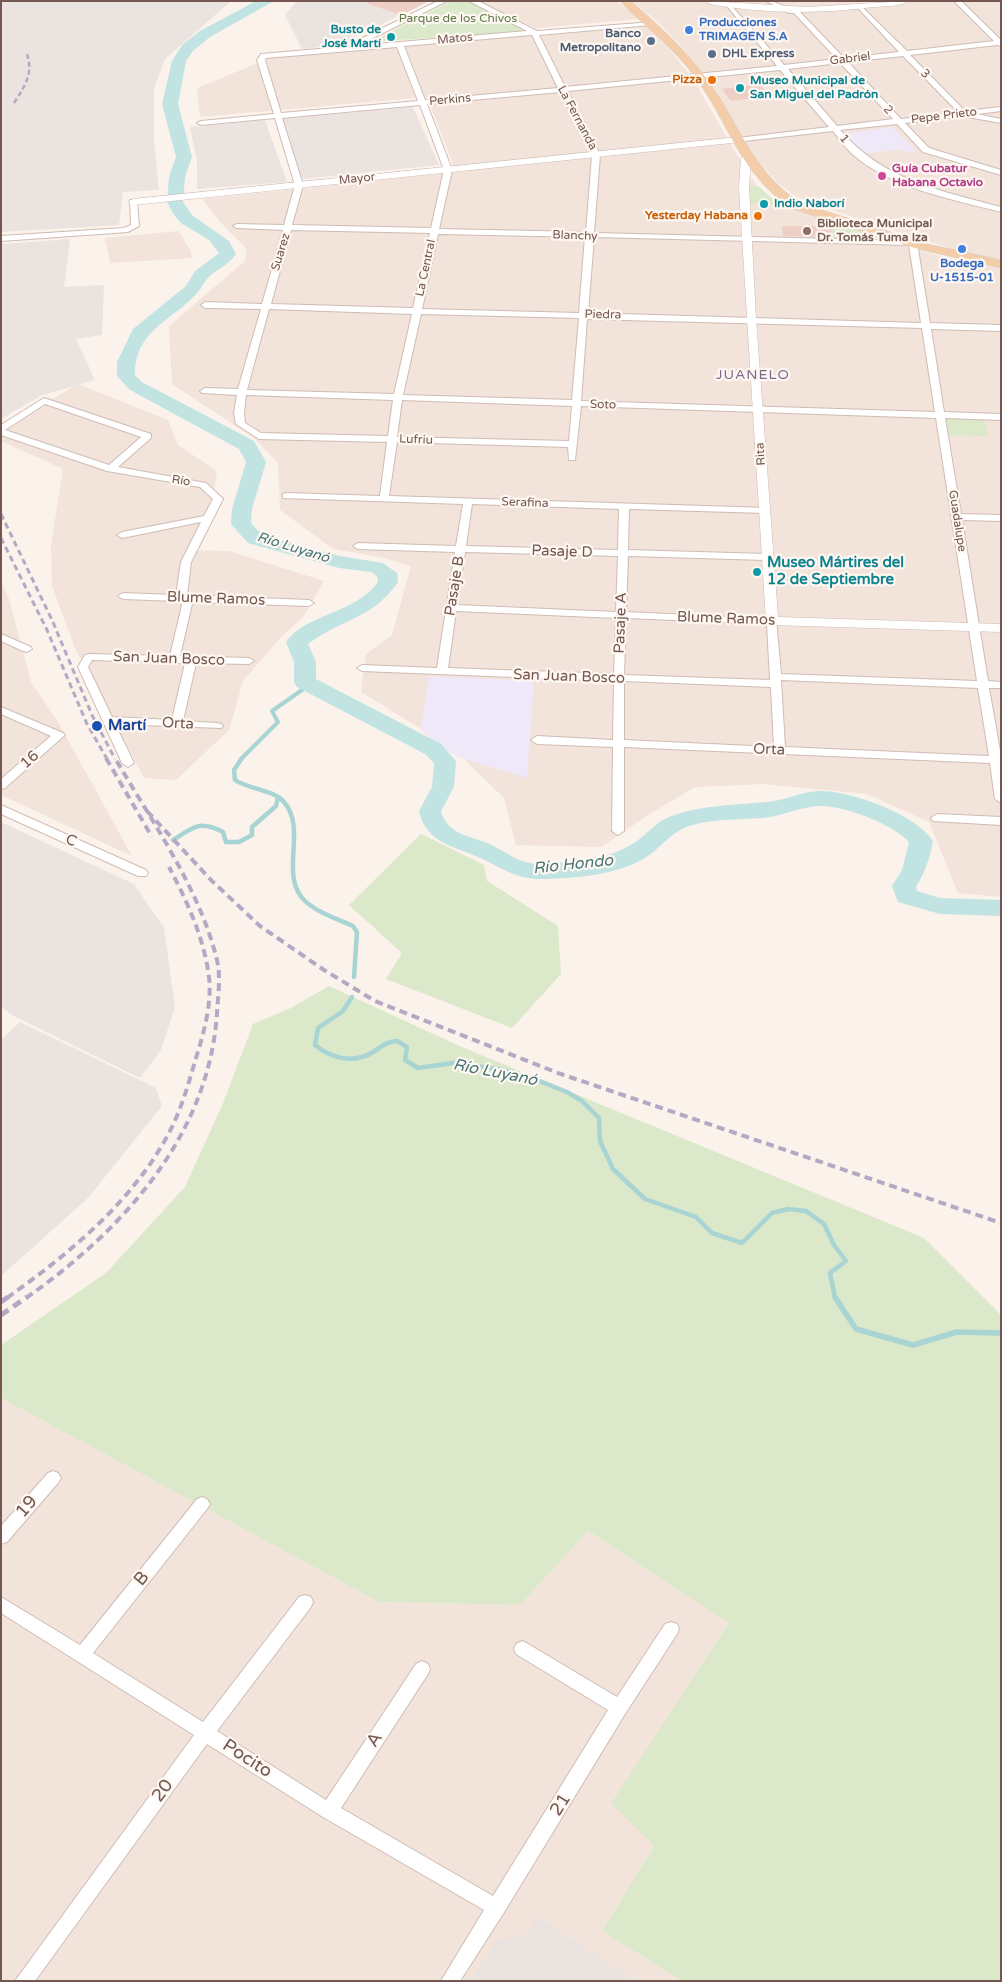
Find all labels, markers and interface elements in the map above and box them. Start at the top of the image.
park label: Parque de los Chivos [399,12,517,26]
place label: Producciones TRIMAGEN S.A [699,16,788,44]
place label: Busto de José Martí [322,23,381,51]
marker: Producciones TRIMAGEN S.A [683,24,695,36]
place label: Banco Metropolitano [560,27,641,55]
street label: Matos [437,30,473,48]
marker: Busto de José Martí [385,31,397,43]
marker: Banco Metropolitano [645,35,657,47]
place label: DHL Express [722,47,795,61]
marker: DHL Express [706,48,718,60]
street label: Gabriel [829,49,871,69]
street label: 3 [917,66,933,82]
place label: Pizza [672,73,702,87]
marker: Pizza [706,74,718,86]
place label: Museo Municipal de San Miguel del Padrón [750,74,878,102]
marker: Museo Municipal de San Miguel del Padrón [734,82,746,94]
street label: La Fernanda [554,83,600,153]
street label: Perkins [429,91,471,109]
street label: 2 [880,102,896,118]
street label: Pepe Prieto [910,105,978,127]
street label: 1 [836,132,852,146]
place label: Guía Cubatur Habana Octavio [892,162,983,190]
street label: Mayor [338,170,376,188]
marker: Guía Cubatur Habana Octavio [876,170,888,182]
place label: Indio Naborí [774,197,844,211]
marker: Indio Naborí [758,198,770,210]
place label: Yesterday Habana [645,209,748,223]
marker: Yesterday Habana [752,210,764,222]
place label: Biblioteca Municipal Dr. Tomás Tuma Iza [817,217,932,245]
marker: Biblioteca Municipal Dr. Tomás Tuma Iza [801,225,813,237]
street label: Blanchy [552,228,598,244]
street label: Suarez [268,231,294,273]
street label: La Central [413,238,439,298]
marker: Bodega U-1515-01 [956,243,968,255]
place label: Bodega U-1515-01 [930,257,994,285]
street label: Piedra [585,307,621,323]
district label: JUANELO [715,367,791,383]
street label: Soto [590,397,616,413]
street label: Lufriu [399,432,433,448]
street label: Rita [753,442,769,466]
street label: Río [171,472,191,490]
street label: Guadalupe [945,489,969,553]
street label: Serafina [501,495,549,511]
water label: Río Luyanó [255,529,331,567]
street label: Pasaje D [531,542,593,562]
place label: Museo Mártires del 12 de Septiembre [767,554,904,589]
street label: Pasaje B [441,555,469,617]
marker: Museo Mártires del 12 de Septiembre [751,566,763,578]
street label: Blume Ramos [166,588,266,610]
street label: Pasaje A [611,592,631,654]
street label: Blume Ramos [676,608,776,630]
street label: San Juan Bosco [113,648,225,670]
street label: San Juan Bosco [513,666,625,688]
street label: Orta [162,714,194,734]
place label: Martí [108,717,146,735]
marker: Martí [90,719,104,733]
street label: Orta [753,740,785,760]
street label: 16 [17,747,43,773]
street label: C [62,831,80,851]
water label: Río Hondo [532,851,614,879]
water label: Río Luyanó [451,1055,539,1091]
street label: 19 [11,1491,43,1523]
street label: B [130,1567,154,1591]
street label: A [362,1728,388,1752]
street label: Pocito [218,1735,276,1783]
street label: 20 [148,1776,178,1806]
street label: 21 [546,1790,576,1820]

